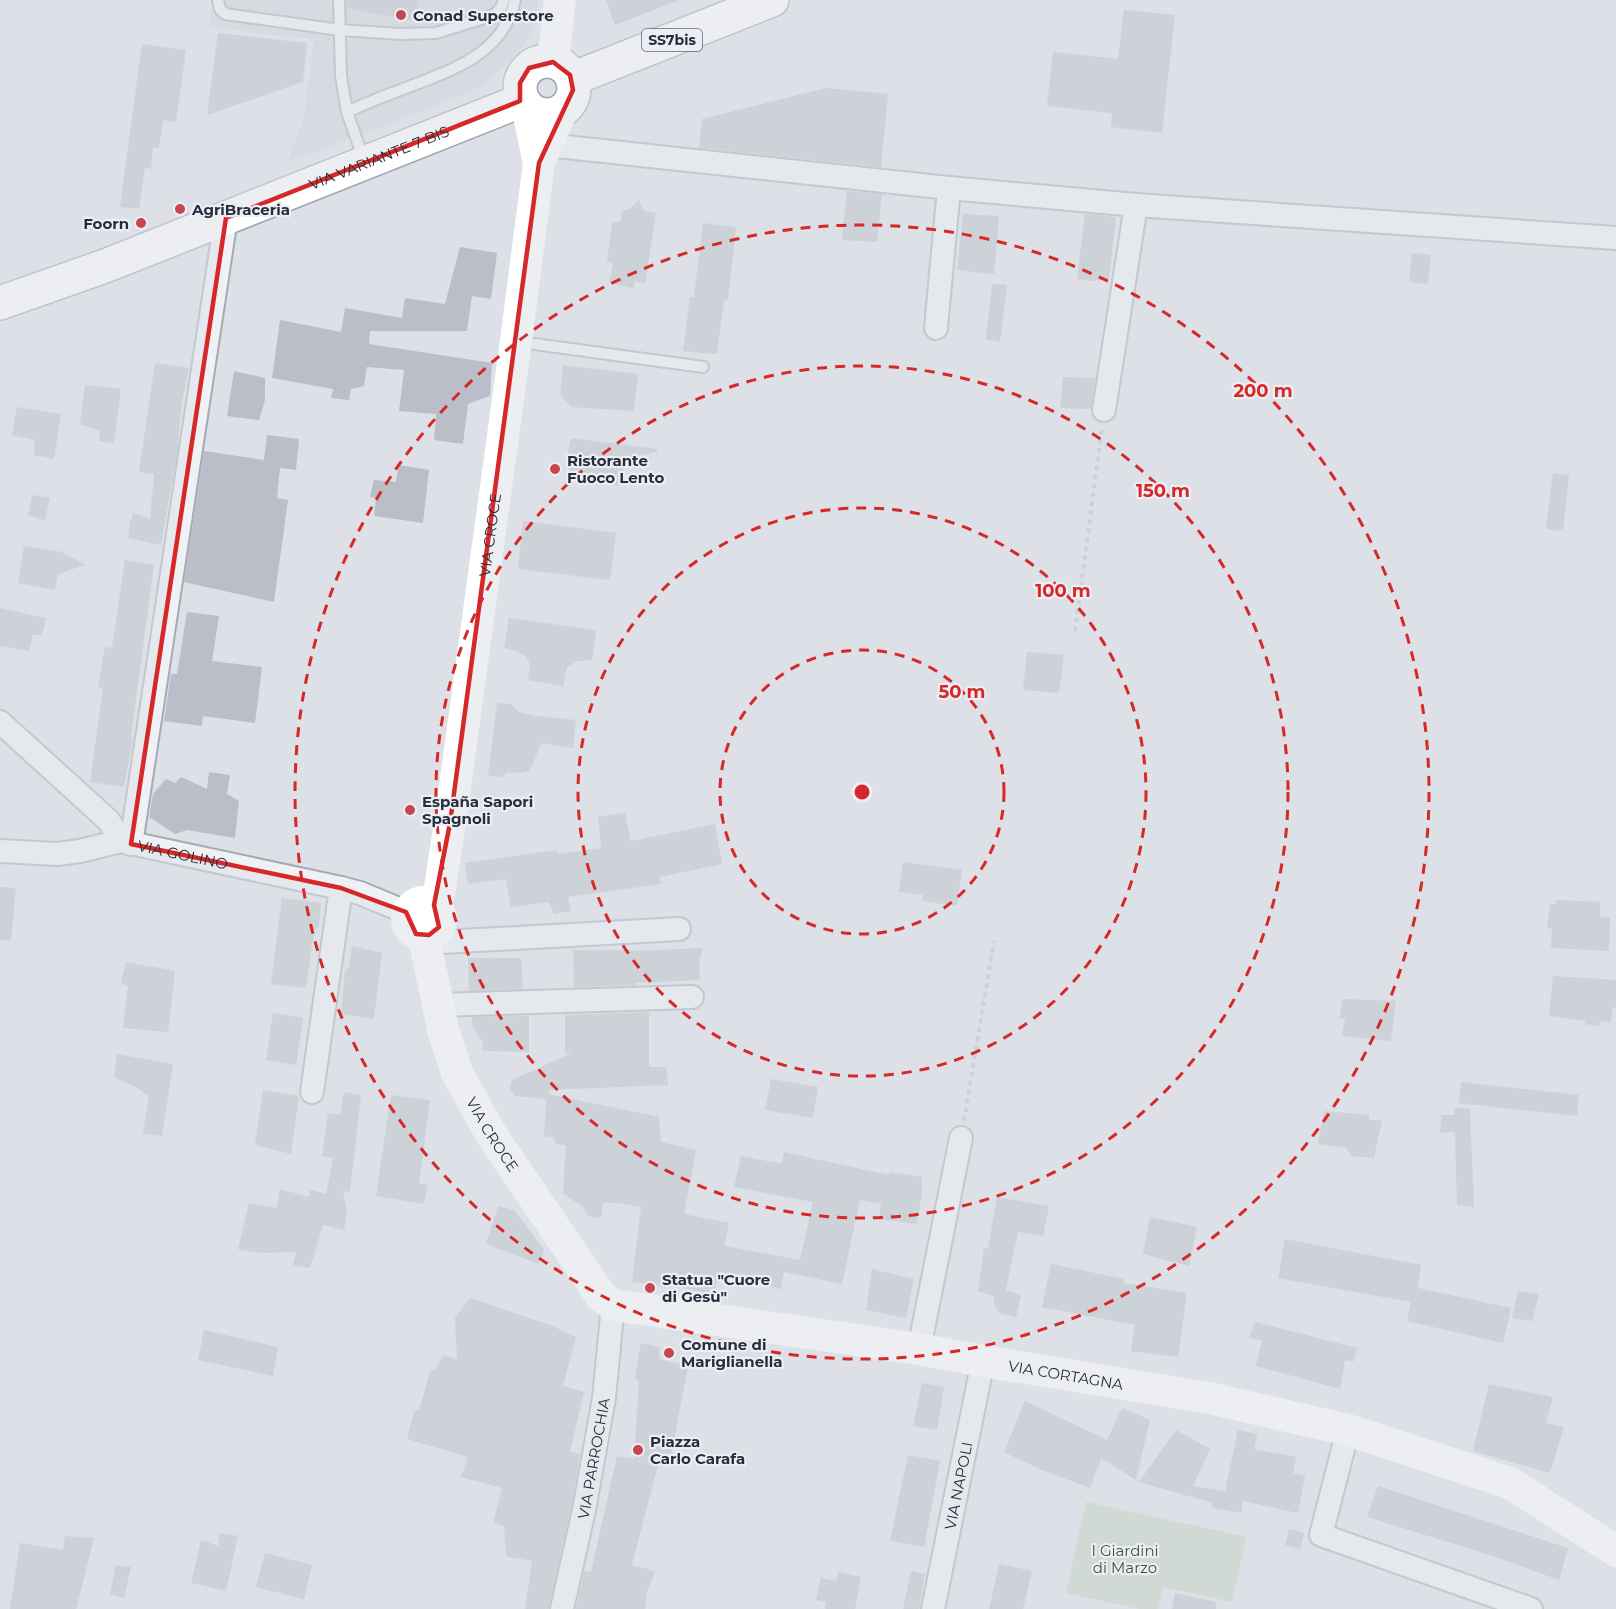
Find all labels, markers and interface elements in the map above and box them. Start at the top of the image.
place label: Conad Superstore [413,6,554,25]
marker: Conad Superstore [394,8,408,22]
road number: SS7bis [642,29,702,51]
street label: VIA VARIANTE 7 BIS [306,121,452,194]
place label: AgriBraceria [191,200,290,219]
marker: AgriBraceria [173,202,187,216]
place label: Foorn [83,214,129,233]
marker: Foorn [134,216,148,230]
text: 200 m [1233,380,1293,402]
place label: Ristorante Fuoco Lento [567,451,664,487]
marker: Ristorante Fuoco Lento [548,462,562,476]
text: 150 m [1136,480,1190,502]
street label: VIA CROCE [474,492,505,578]
text: 100 m [1035,580,1091,602]
text: 50 m [939,681,985,703]
centre of rings [852,782,872,802]
place label: España Sapori Spagnoli [422,792,533,828]
marker: España Sapori Spagnoli [403,803,417,817]
street label: VIA GOLINO [136,835,230,873]
street label: VIA CROCE [463,1093,523,1175]
place label: Statua "Cuore di Gesù" [662,1270,770,1306]
marker: Statua "Cuore di Gesù" [643,1281,657,1295]
place label: Comune di Mariglianella [681,1335,782,1371]
marker: Comune di Mariglianella [662,1346,676,1360]
street label: VIA CORTAGNA [1007,1356,1125,1393]
street label: VIA PARROCHIA [573,1396,613,1521]
place label: Piazza Carlo Carafa [650,1432,745,1468]
street label: VIA NAPOLI [940,1440,976,1531]
marker: Piazza Carlo Carafa [631,1443,645,1457]
park label: I Giardini di Marzo [1091,1541,1159,1577]

